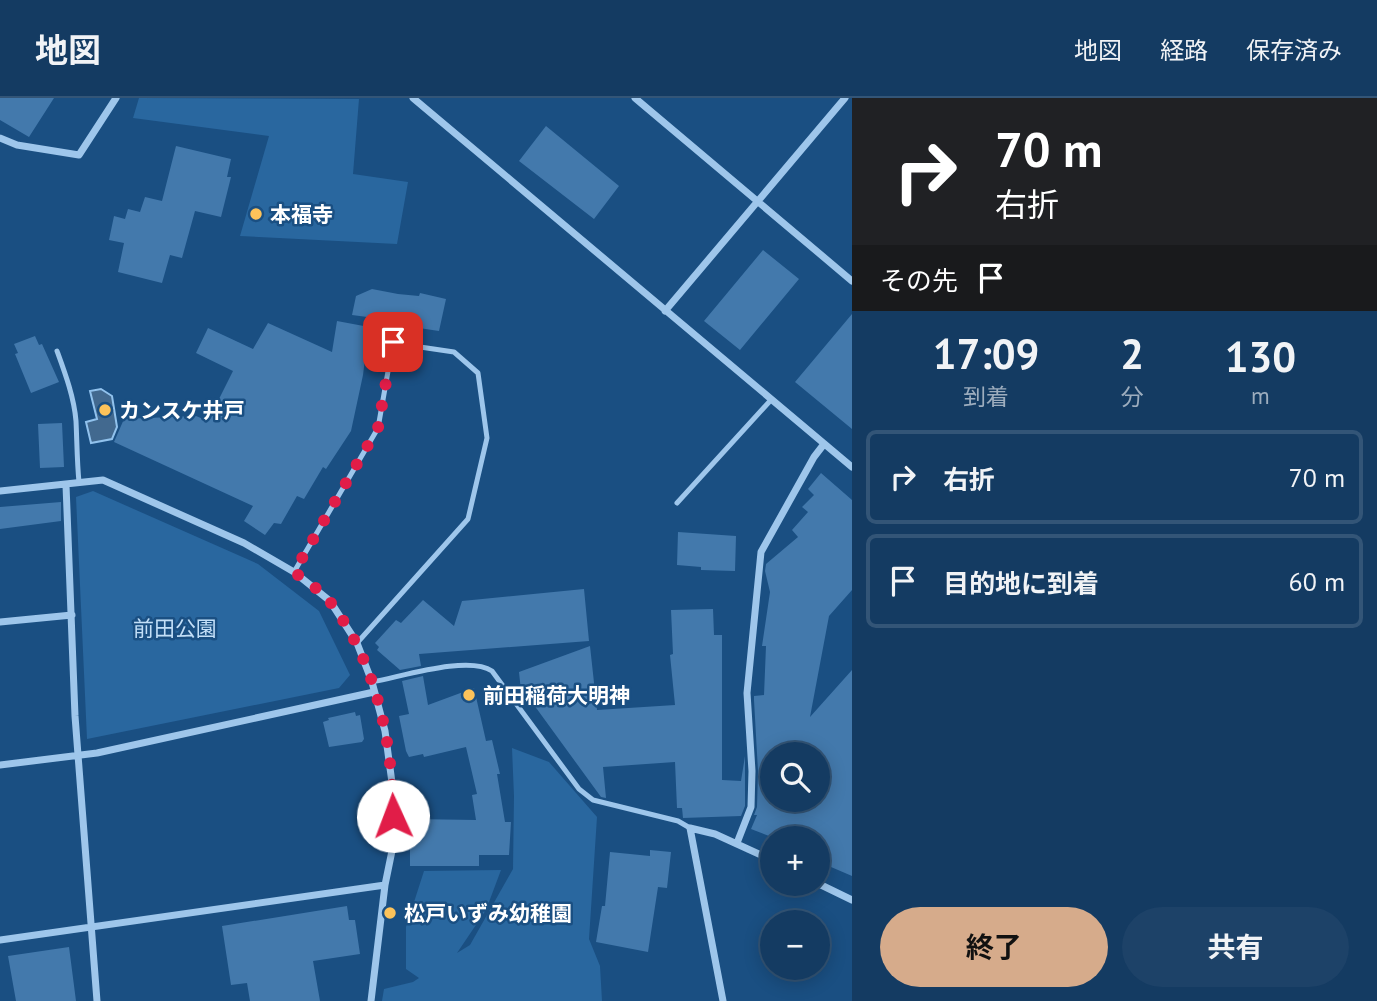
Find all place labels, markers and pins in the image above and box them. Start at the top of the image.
place label: 本福寺 [270,201,333,228]
marker: 本福寺 [248,206,264,222]
pin [363,312,423,372]
place label: カンスケ井戸 [119,397,245,424]
marker: カンスケ井戸 [97,402,113,418]
place label: 前田稲荷大明神 [483,682,630,709]
marker: 前田稲荷大明神 [461,687,477,703]
place label: 松戸いずみ幼稚園 [404,900,572,927]
marker: 松戸いずみ幼稚園 [382,905,398,921]

